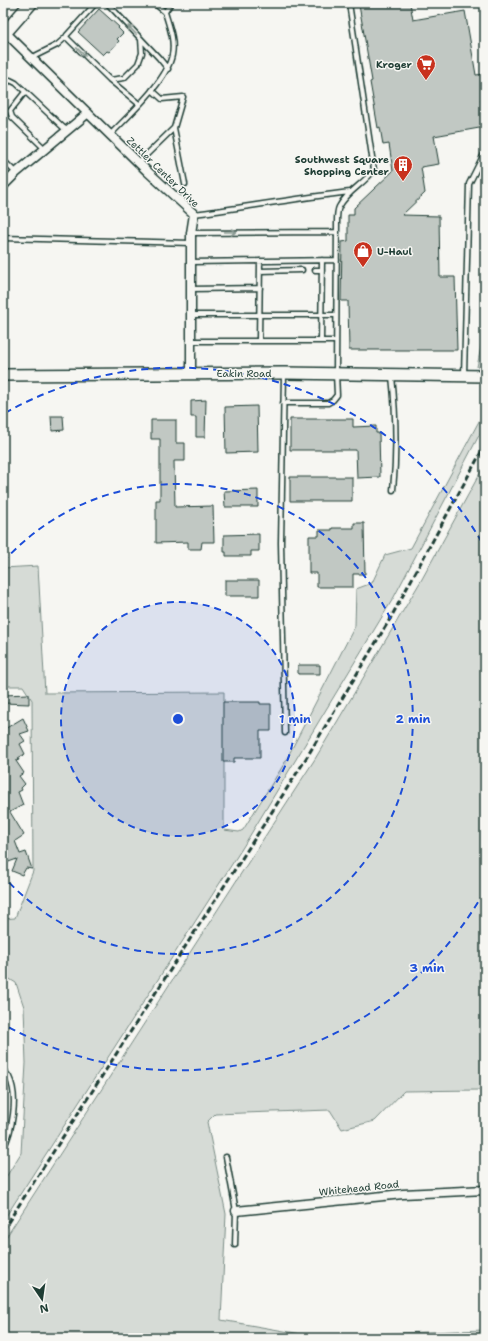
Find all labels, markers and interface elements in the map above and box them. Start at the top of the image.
one-way arrow [127,25,137,35]
one-way arrow [76,47,86,57]
supermarket icon: Kroger [415,53,437,81]
place label: Kroger [376,58,413,71]
street label: Zettler Center Drive [124,134,202,210]
place label: Southwest Square Shopping Center [295,153,390,178]
building icon: Southwest Square Shopping Center [392,154,414,182]
one-way arrow [223,229,236,236]
shop icon: U-Haul [352,240,374,268]
place label: U-Haul [377,245,413,258]
street label: Eakin Road [216,367,272,380]
text: 1 min [279,711,311,727]
text: 2 min [396,711,431,727]
centre of rings [171,712,185,726]
text: 3 min [410,960,445,976]
street label: Whitehead Road [318,1177,400,1199]
north arrow [22,1279,62,1319]
text: N [38,1300,50,1317]

